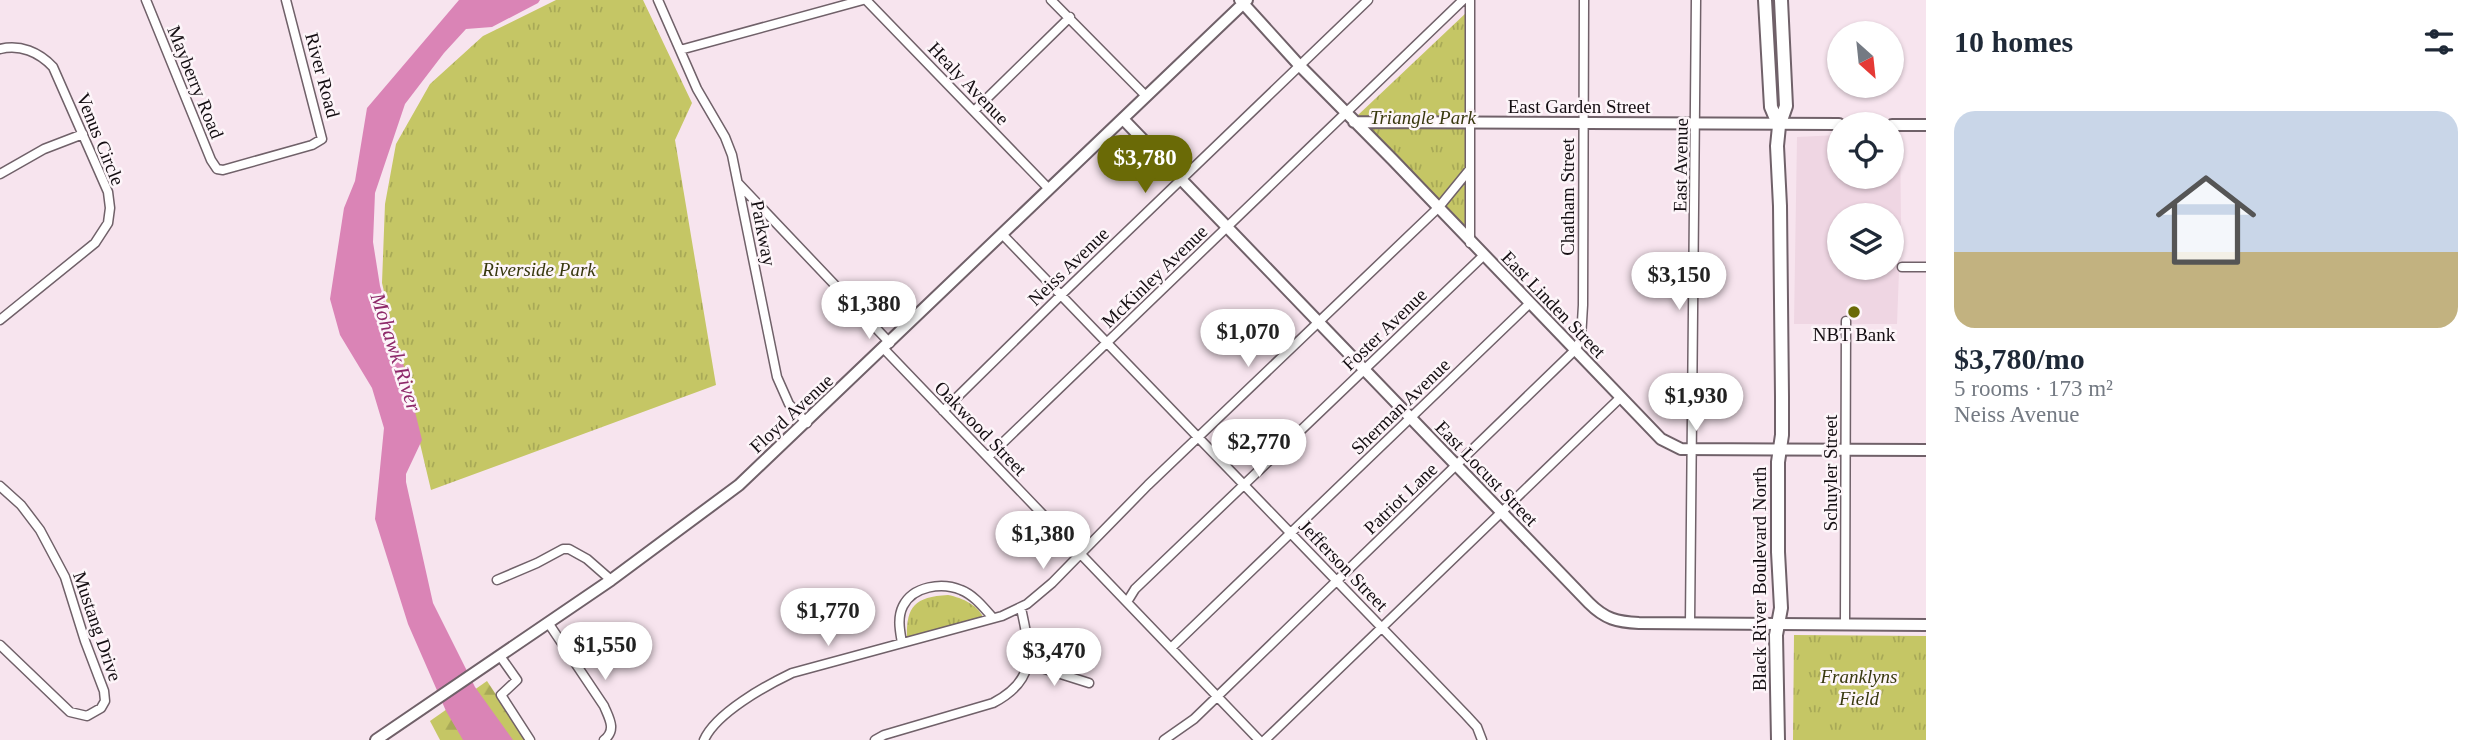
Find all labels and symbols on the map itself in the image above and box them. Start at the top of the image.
north arrow [1827,21,1904,98]
street label: Mayberry Road [163,23,228,142]
street label: River Road [301,30,344,120]
street label: Healy Avenue [924,38,1013,129]
street label: Venus Circle [73,90,129,188]
street label: East Garden Street [1508,96,1651,117]
park label: Triangle Park [1370,107,1477,128]
street label: East Avenue [1669,118,1692,212]
pin: $3,780 [1088,136,1202,195]
street label: Chatham Street [1557,137,1578,256]
street label: Parkway [747,198,780,268]
street label: McKinley Avenue [1097,221,1211,332]
street label: Neiss Avenue [1024,223,1113,310]
street label: East Linden Street [1497,247,1610,363]
pin: $3,150 [1622,252,1736,312]
park label: Riverside Park [481,259,596,280]
pin: $1,380 [812,282,926,341]
street label: Foster Avenue [1338,284,1431,375]
water label: Mohawk River [365,289,427,415]
marker: NBT Bank [1846,304,1862,320]
pin: $1,070 [1191,310,1305,369]
place label: NBT Bank [1813,324,1896,345]
street label: Sherman Avenue [1347,354,1454,459]
street label: Floyd Avenue [746,370,837,457]
pin: $1,930 [1639,374,1753,433]
street label: Oakwood Street [930,377,1031,480]
street label: Schuyler Street [1820,414,1841,531]
street label: East Locust Street [1431,416,1543,531]
pin: $2,770 [1202,420,1316,479]
street label: Patriot Lane [1359,458,1441,538]
street label: Black River Boulevard North [1749,466,1770,691]
pin: $1,380 [986,512,1100,571]
street label: Jefferson Street [1295,515,1393,616]
street label: Mustang Drive [69,569,126,684]
pin: $1,770 [771,588,885,648]
pin: $1,550 [548,622,662,682]
pin: $3,470 [997,628,1111,688]
park label: Franklyns Field [1819,666,1898,709]

